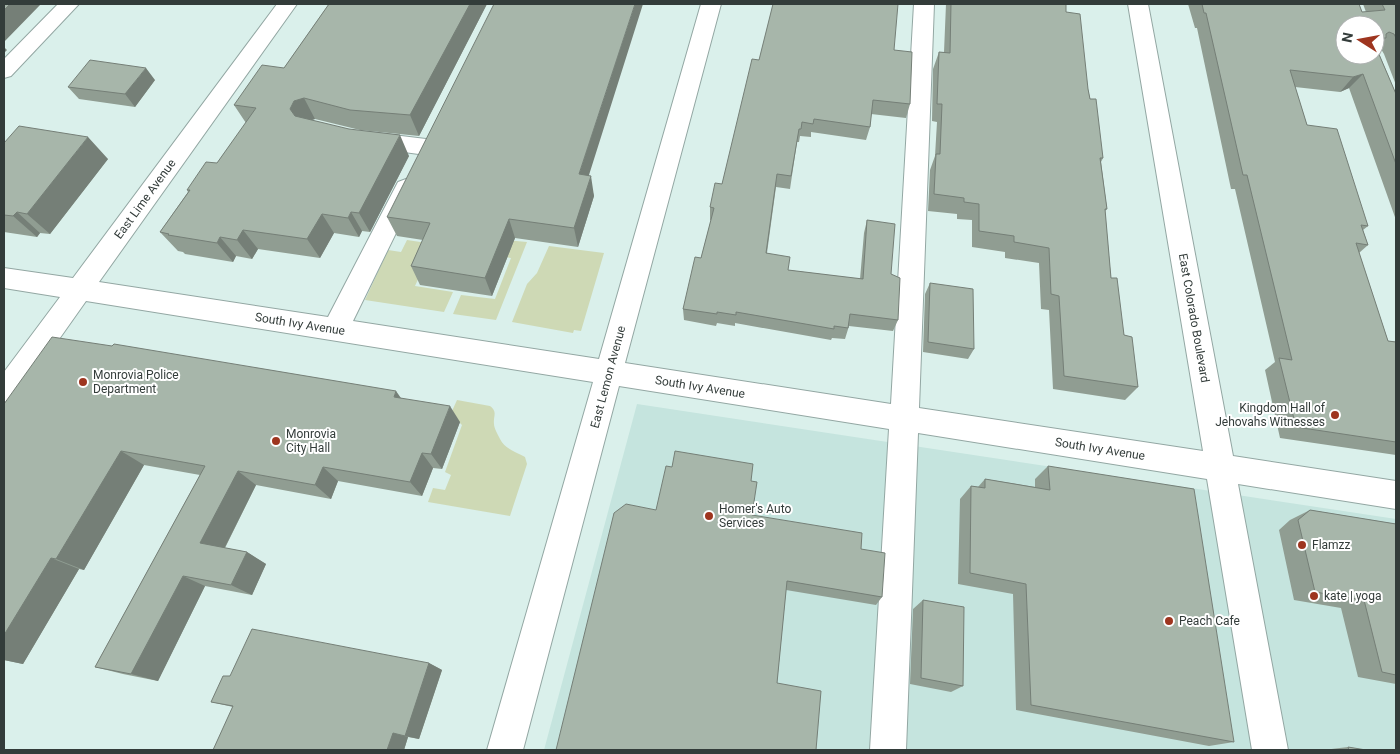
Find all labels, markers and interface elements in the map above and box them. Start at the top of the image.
north arrow [1335,15,1385,65]
text: N [1338,31,1356,44]
street label: East Lime Avenue [111,156,179,242]
street label: East Colorado Boulevard [1176,252,1212,384]
street label: South Ivy Avenue [254,310,346,338]
street label: East Lemon Avenue [588,324,628,430]
place label: Monrovia Police Department [93,368,179,396]
street label: South Ivy Avenue [654,373,746,401]
marker: Monrovia Police Department [77,376,89,388]
place label: Kingdom Hall of Jehovahs Witnesses [1215,401,1326,429]
marker: Kingdom Hall of Jehovahs Witnesses [1329,409,1341,421]
place label: Monrovia City Hall [286,427,336,455]
marker: Monrovia City Hall [270,435,282,447]
street label: South Ivy Avenue [1054,435,1146,463]
place label: Homer's Auto Services [719,502,791,530]
marker: Homer's Auto Services [703,510,715,522]
place label: Flamzz [1312,538,1351,552]
marker: Flamzz [1296,539,1308,551]
place label: kate | yoga [1324,589,1381,603]
marker: kate | yoga [1308,590,1320,602]
place label: Peach Cafe [1179,614,1240,628]
marker: Peach Cafe [1163,615,1175,627]

